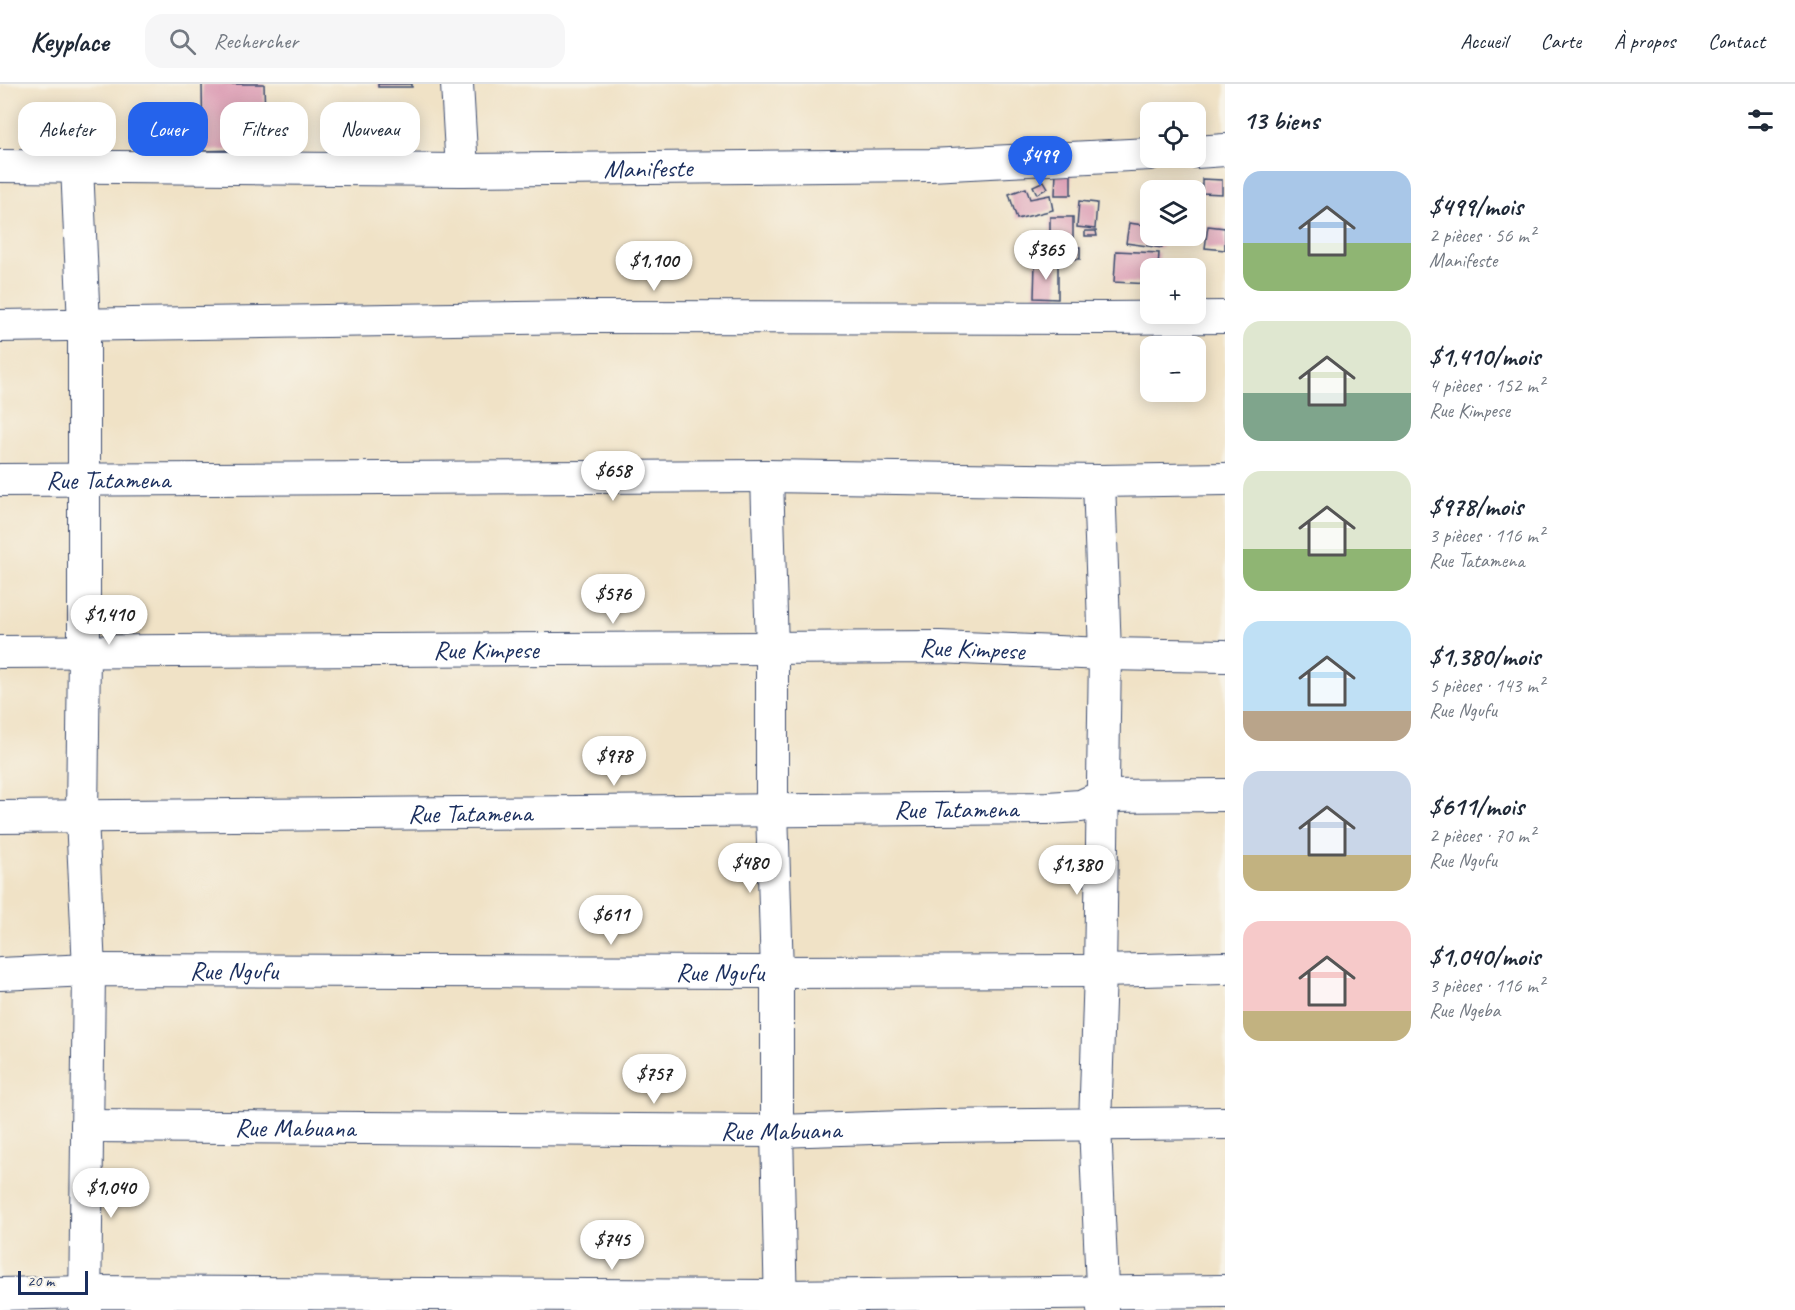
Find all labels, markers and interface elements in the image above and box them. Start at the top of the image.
search box [145,14,565,68]
text: Keyplace [30,24,109,59]
icon: search [166,25,199,58]
text: Rechercher [214,27,298,55]
text: Accueil [1460,28,1508,54]
text: Carte [1541,28,1581,54]
text: À propos [1614,28,1675,54]
text: Contact [1708,28,1765,54]
chip: Acheter [18,102,116,156]
chip: Louer [128,102,208,156]
chip: Filtres [220,102,308,156]
chip: Nouveau [320,102,420,156]
map controls [1140,102,1206,402]
button: locate [1140,102,1206,168]
text: 13 biens [1243,104,1319,137]
icon: filters [1744,104,1777,137]
pin: $499 [1004,136,1076,187]
text: $499 [1022,143,1058,168]
street label: Manifeste [603,152,695,185]
button: layers [1140,180,1206,246]
text: $499/mois [1429,190,1523,223]
icon: home [1291,195,1363,267]
text: 2 pièces · 56 m² [1429,223,1535,248]
pin: $365 [1010,230,1082,281]
text: $365 [1028,237,1064,262]
pin: $1,100 [605,241,703,292]
text: $1,100 [630,248,678,273]
text: Manifeste [1429,248,1497,273]
button: + [1140,258,1206,324]
button: − [1140,336,1206,402]
text: $1,410/mois [1429,340,1540,373]
icon: home [1291,345,1363,417]
text: 4 pièces · 152 m² [1429,373,1544,398]
text: Rue Kimpese [1429,398,1510,423]
pin: $658 [577,451,649,502]
text: $658 [595,458,631,483]
street label: Rue Tatamena [46,463,173,497]
text: $978/mois [1429,490,1523,523]
icon: home [1291,495,1363,567]
text: 3 pièces · 116 m² [1429,523,1544,548]
text: Rue Tatamena [1429,548,1525,573]
pin: $576 [577,574,649,625]
text: $576 [595,581,631,606]
pin: $1,410 [60,595,158,646]
text: $1,410 [85,602,133,627]
street label: Rue Kimpese [919,631,1027,668]
street label: Rue Kimpese [433,633,540,667]
text: $1,380/mois [1429,640,1540,673]
icon: home [1291,645,1363,717]
text: 5 pièces · 143 m² [1429,673,1544,698]
text: Rue Ngufu [1429,698,1497,723]
pin: $978 [578,736,650,787]
text: $978 [596,743,632,768]
text: $611/mois [1429,790,1524,823]
street label: Rue Tatamena [894,792,1021,826]
icon: home [1291,795,1363,867]
street label: Rue Tatamena [408,796,535,830]
text: 2 pièces · 70 m² [1429,823,1535,848]
pin: $480 [714,843,786,894]
pin: $1,380 [1028,845,1126,896]
text: Rue Ngufu [1429,848,1497,873]
text: $480 [732,850,768,875]
text: $1,380 [1053,852,1101,877]
pin: $611 [575,895,647,946]
text: $611 [593,902,629,927]
text: $1,040/mois [1429,940,1540,973]
icon: home [1291,945,1363,1017]
street label: Rue Ngufu [190,954,280,988]
street label: Rue Ngufu [676,956,766,989]
text: 3 pièces · 116 m² [1429,973,1544,998]
text: Rue Ngeba [1429,998,1500,1023]
pin: $757 [618,1054,690,1105]
text: $757 [636,1061,672,1086]
street label: Rue Mabuana [235,1111,358,1145]
street label: Rue Mabuana [721,1113,844,1148]
pin: $1,040 [62,1168,160,1219]
text: $1,040 [87,1175,135,1200]
pin: $745 [576,1220,648,1271]
text: $745 [594,1227,630,1252]
scale bar [18,1268,88,1296]
text: 20 m [27,1271,54,1291]

